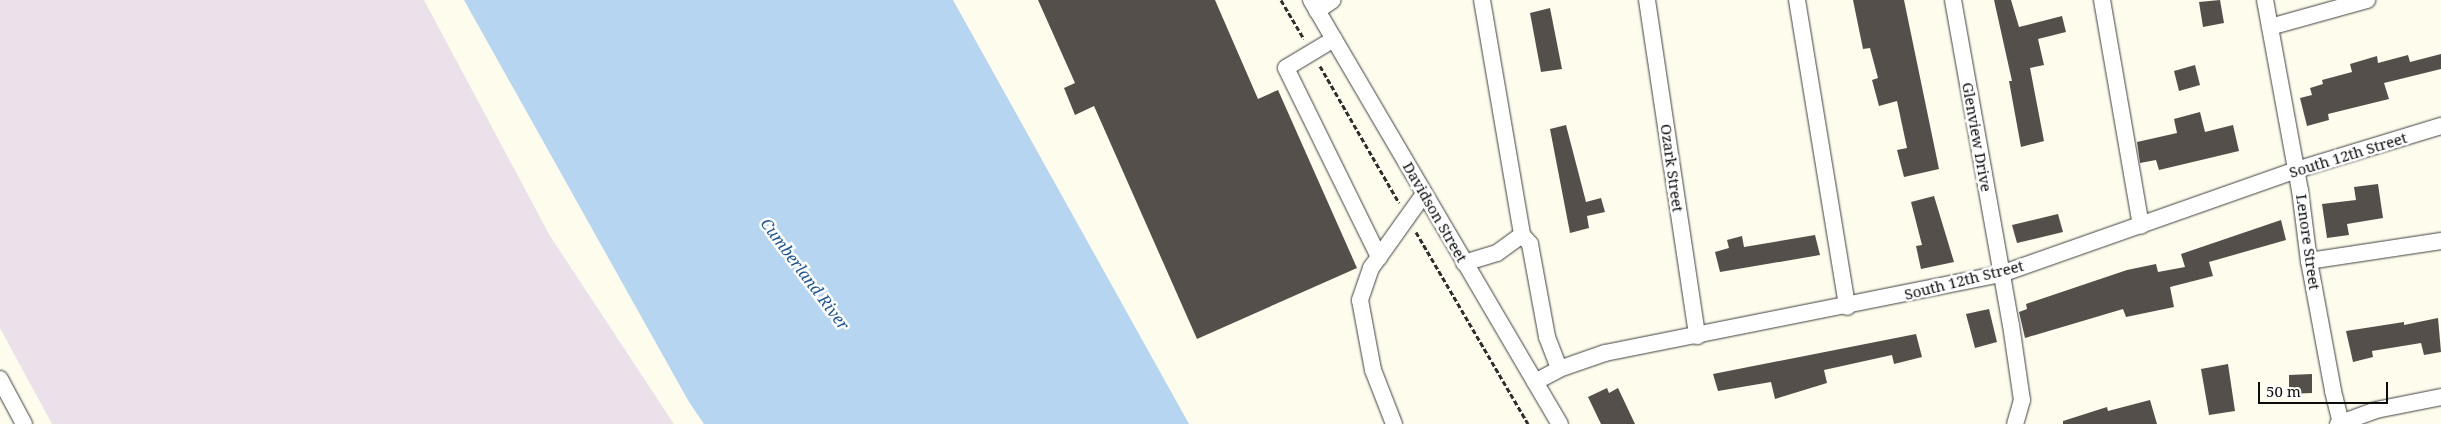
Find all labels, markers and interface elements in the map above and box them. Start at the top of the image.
street label: Glenview Drive [1959,81,1995,193]
street label: Ozark Street [1657,123,1687,213]
street label: South 12th Street [2287,129,2409,181]
street label: Davidson Street [1399,159,1471,265]
street label: Lenore Street [2292,193,2324,291]
water label: Cumberland River [757,214,853,334]
street label: South 12th Street [1902,256,2026,304]
scale bar [2261,372,2391,404]
text: 50 m [2266,381,2301,401]

